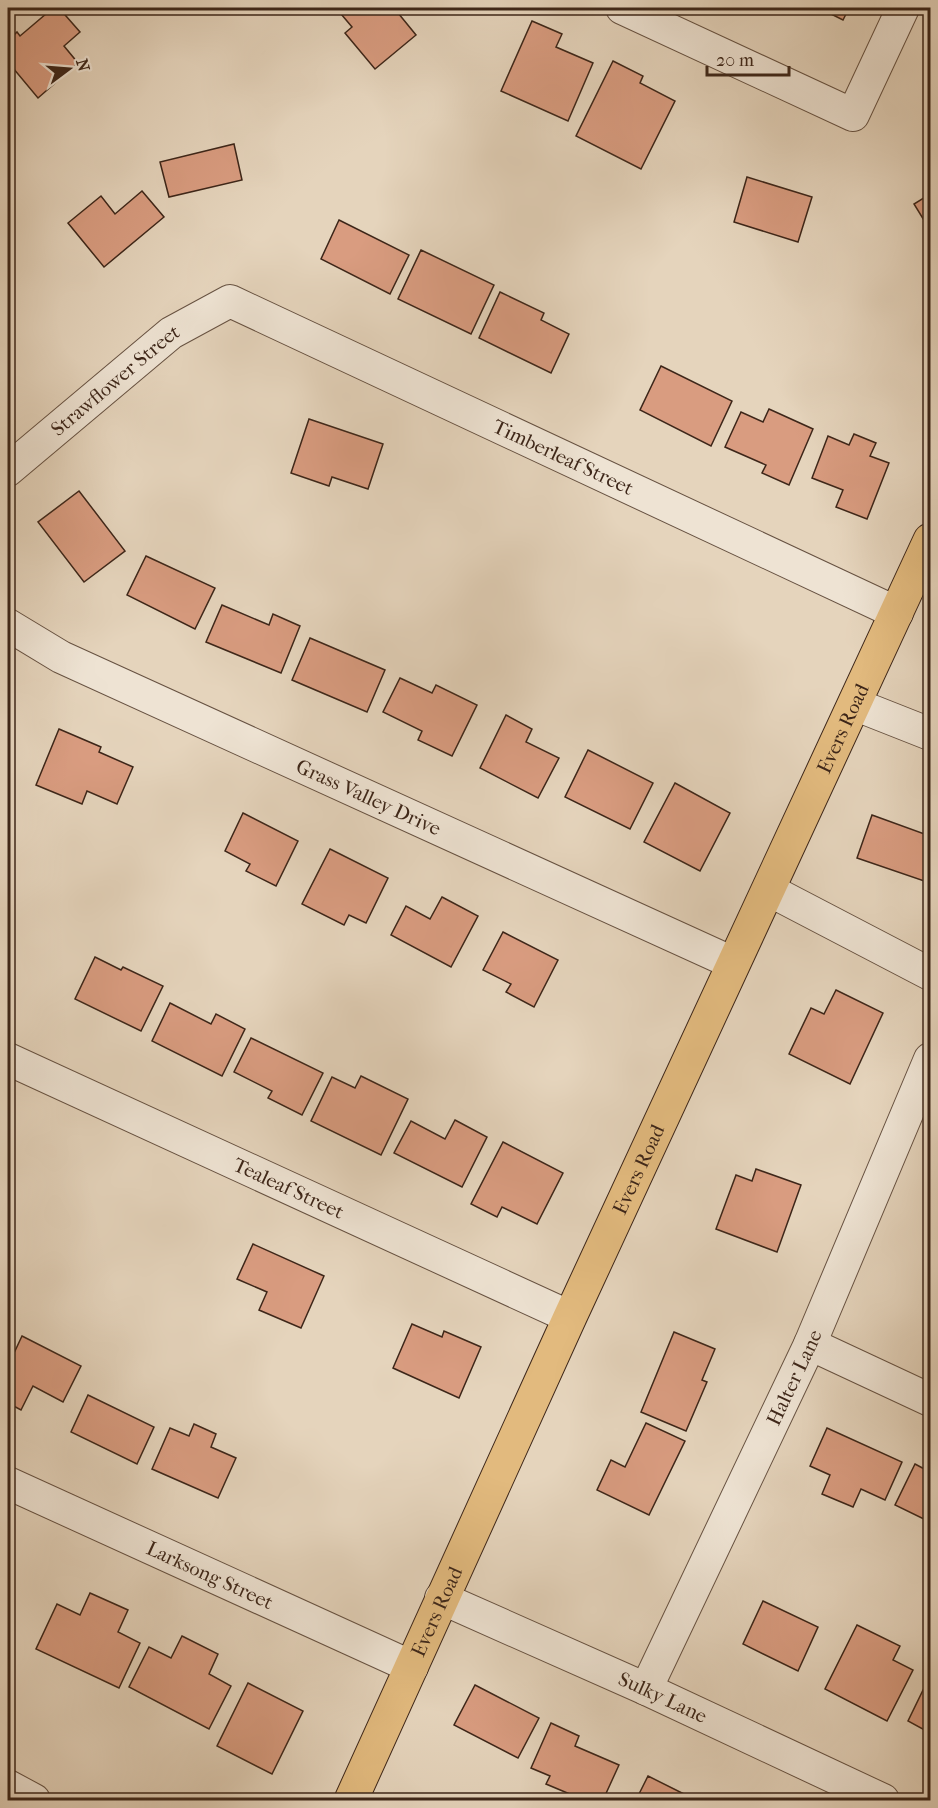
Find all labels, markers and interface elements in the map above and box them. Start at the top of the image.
north arrow [39,39,99,99]
scale bar [707,39,790,77]
text: 20 m [716,50,754,71]
text: N [72,57,94,74]
street label: Strawflower Street [46,319,183,441]
street label: Timberleaf Street [489,414,637,500]
street label: Evers Road [812,679,874,777]
street label: Grass Valley Drive [293,754,445,840]
street label: Evers Road [608,1120,670,1218]
street label: Tealeaf Street [230,1153,348,1223]
street label: Halter Lane [762,1326,826,1429]
street label: Larksong Street [143,1536,277,1614]
street label: Evers Road [406,1562,467,1660]
street label: Sulky Lane [615,1667,711,1728]

